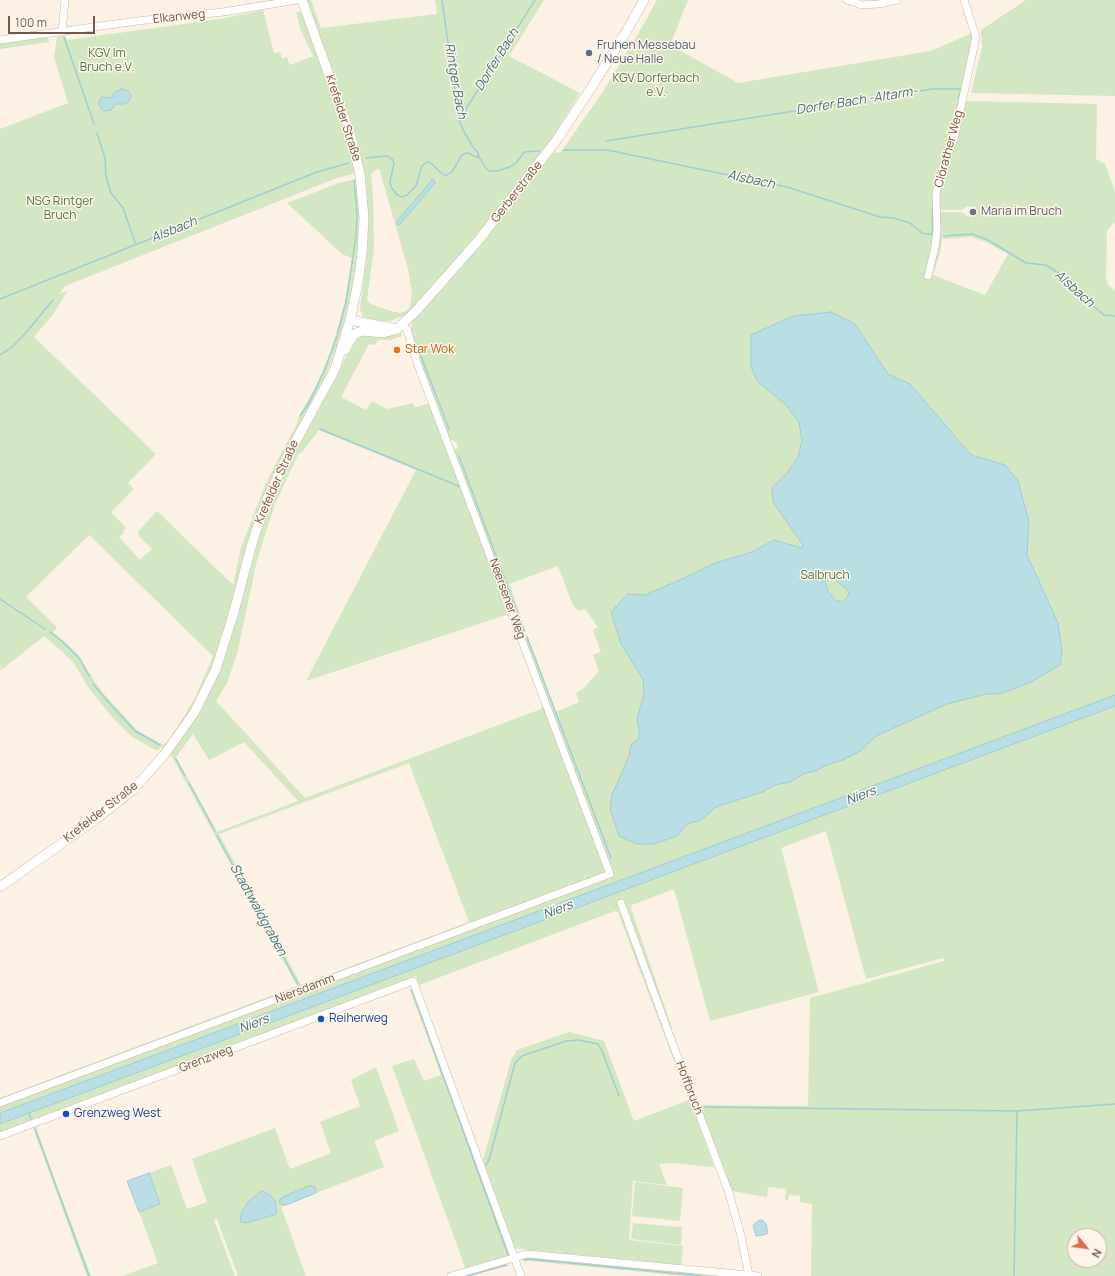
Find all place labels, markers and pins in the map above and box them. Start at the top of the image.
place label: Fruhen Messebau / Neue Halle [597,39,696,67]
marker: Fruhen Messebau / Neue Halle [584,48,594,58]
place label: Maria im Bruch [981,205,1062,219]
marker: Maria im Bruch [968,207,978,217]
place label: Star Wok [405,343,454,357]
marker: Star Wok [392,345,402,355]
place label: Reiherweg [329,1012,388,1026]
marker: Reiherweg [316,1014,326,1024]
place label: Grenzweg West [74,1107,161,1121]
marker: Grenzweg West [61,1109,71,1119]

